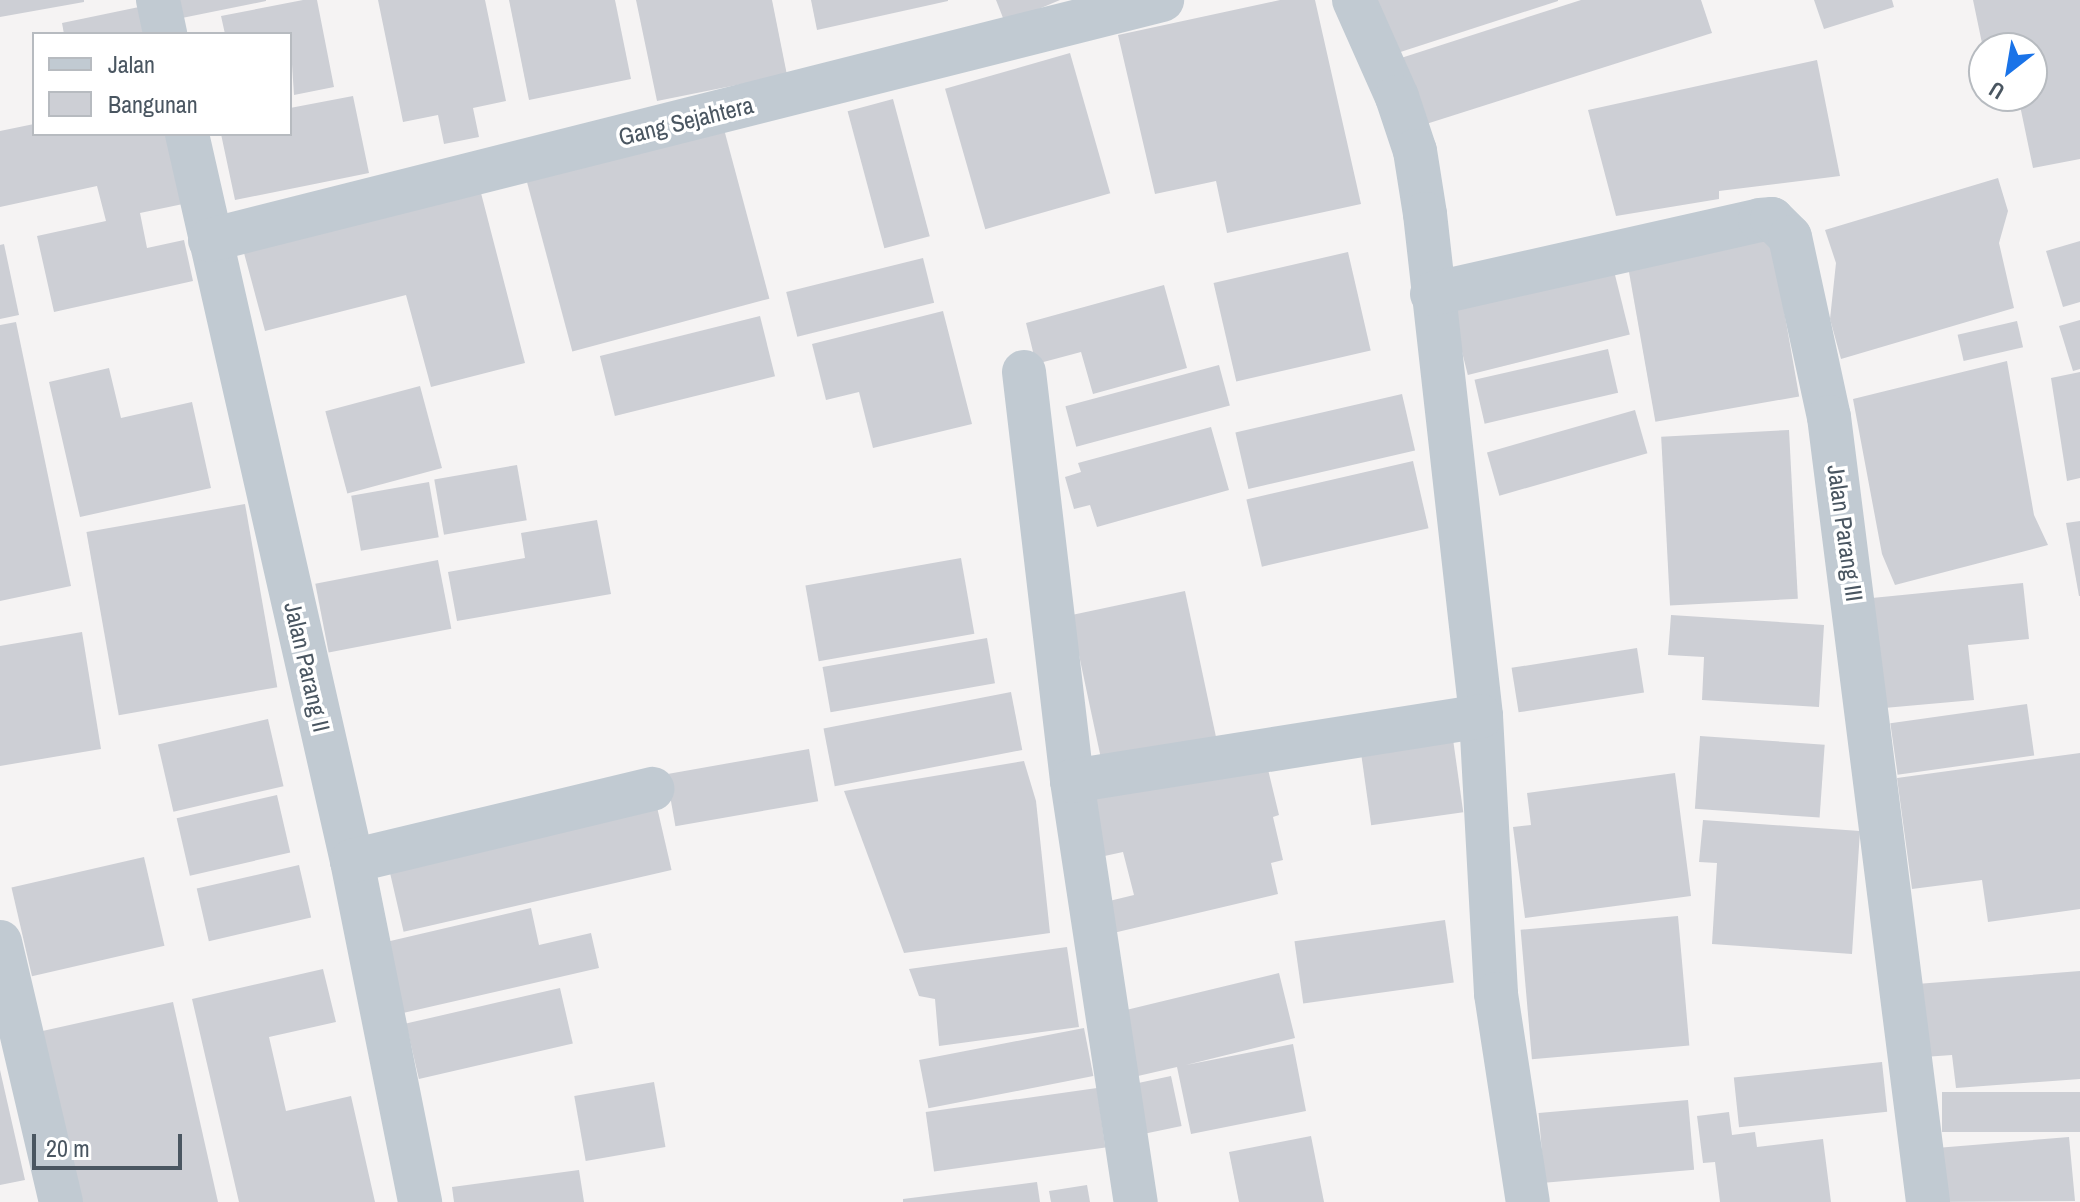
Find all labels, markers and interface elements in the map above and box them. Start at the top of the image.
legend [32,32,292,136]
north arrow [1968,32,2048,112]
text: Jalan [108,48,155,80]
text: U [1983,75,2010,107]
text: Bangunan [108,88,198,120]
street label: Gang Sejahtera [616,90,756,152]
street label: Jalan Parang III [1821,463,1869,603]
street label: Jalan Parang II [278,599,336,735]
scale bar [36,1118,186,1168]
text: 20 m [46,1132,90,1164]

